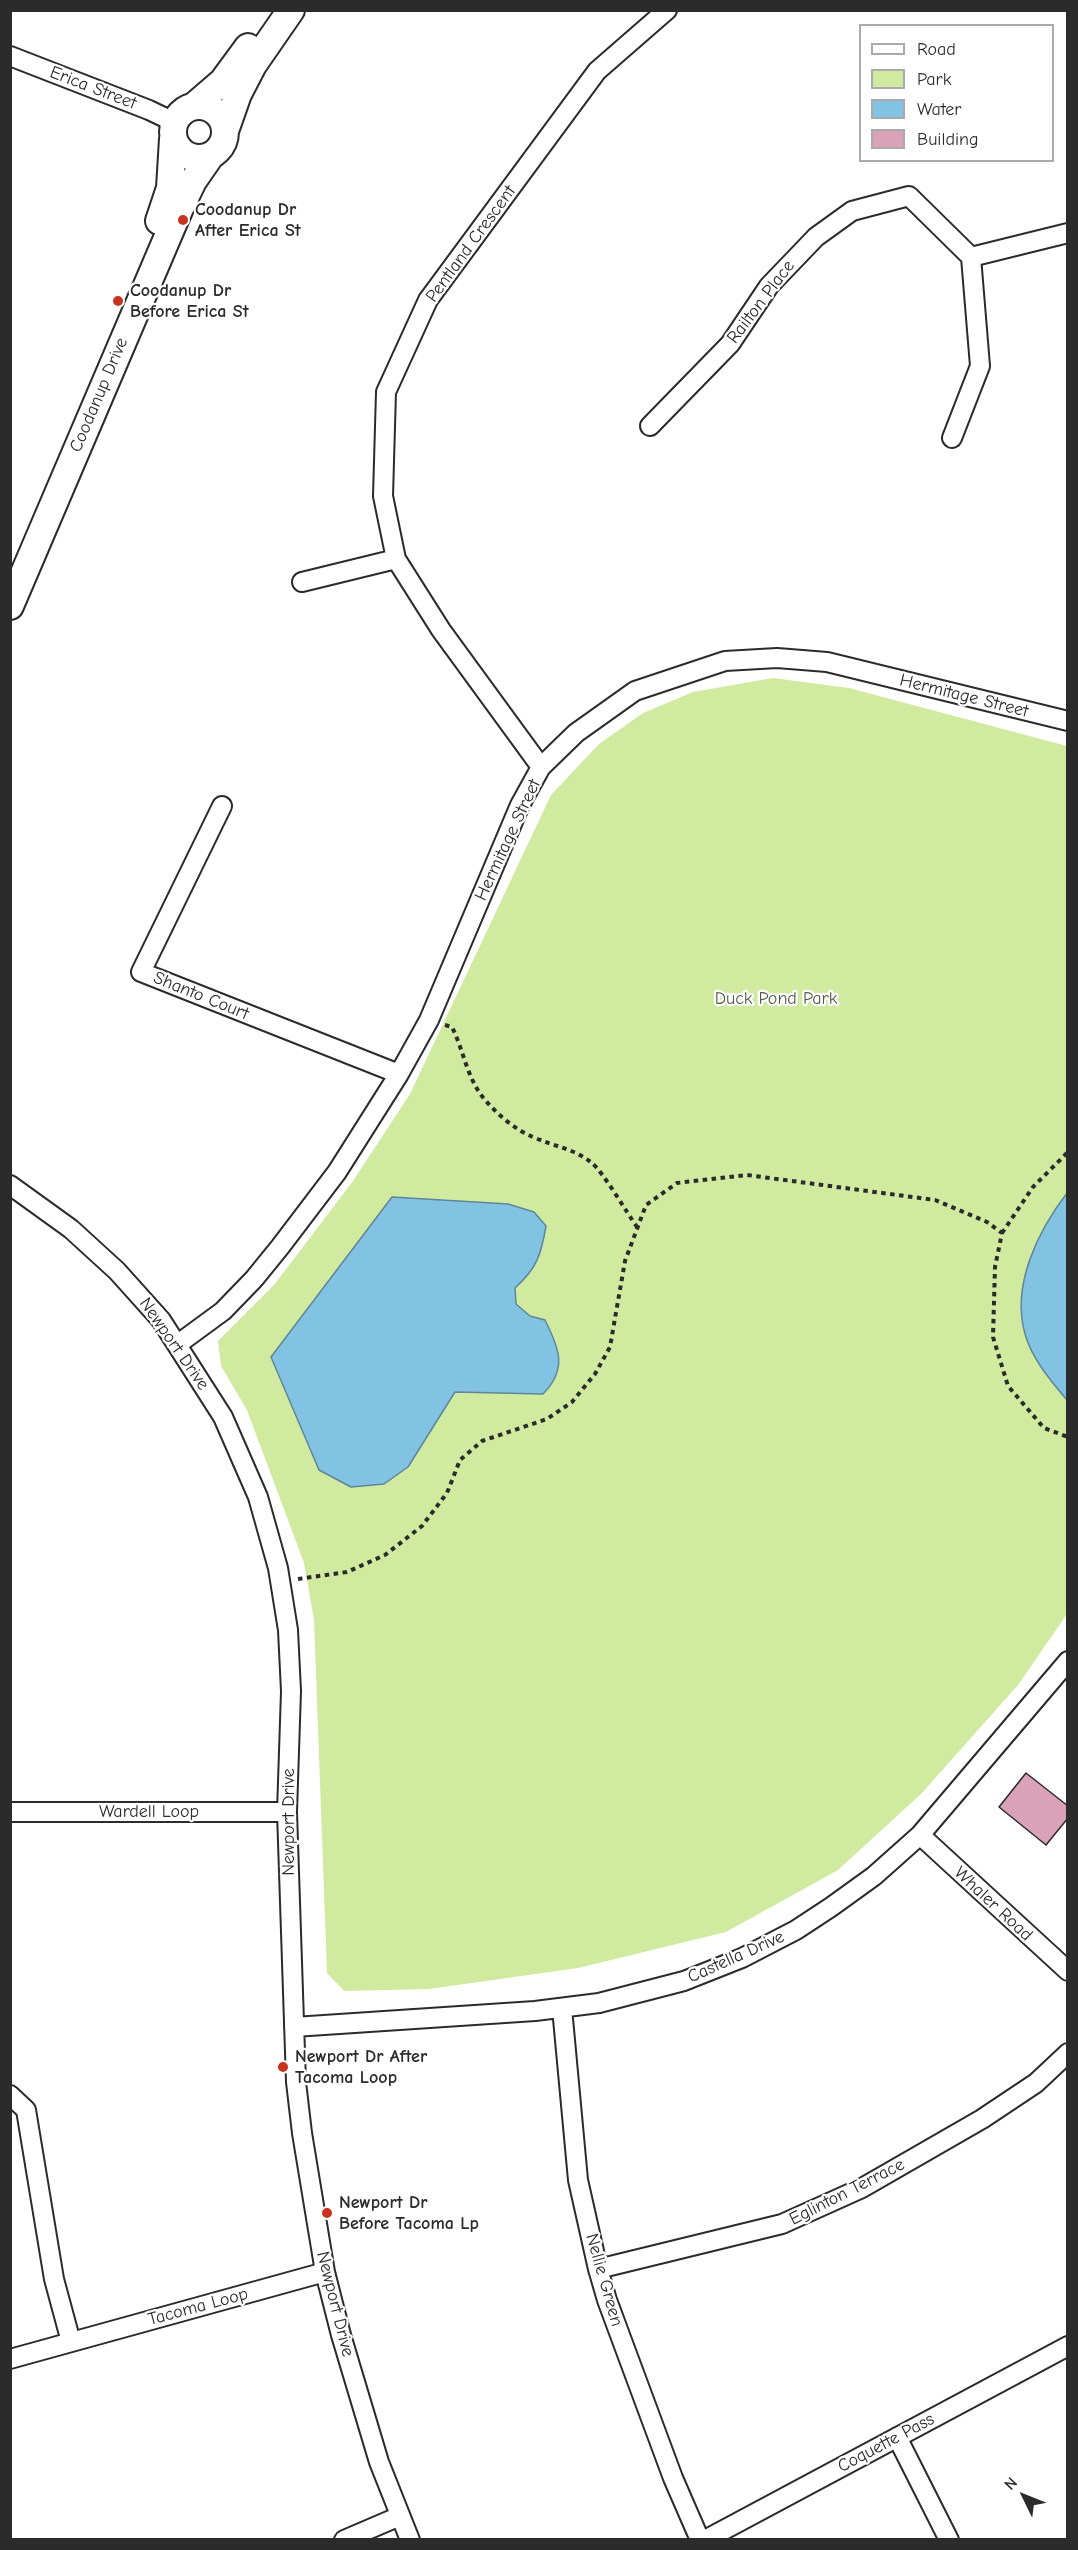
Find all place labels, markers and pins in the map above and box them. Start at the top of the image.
place label: Coodanup Dr After Erica St [195,199,301,242]
marker: Coodanup Dr After Erica St [176,213,190,227]
place label: Coodanup Dr Before Erica St [130,280,249,322]
marker: Coodanup Dr Before Erica St [111,294,125,308]
place label: Newport Dr After Tacoma Loop [295,2046,427,2088]
marker: Newport Dr After Tacoma Loop [276,2060,290,2074]
place label: Newport Dr Before Tacoma Lp [339,2192,479,2234]
marker: Newport Dr Before Tacoma Lp [320,2206,334,2220]

